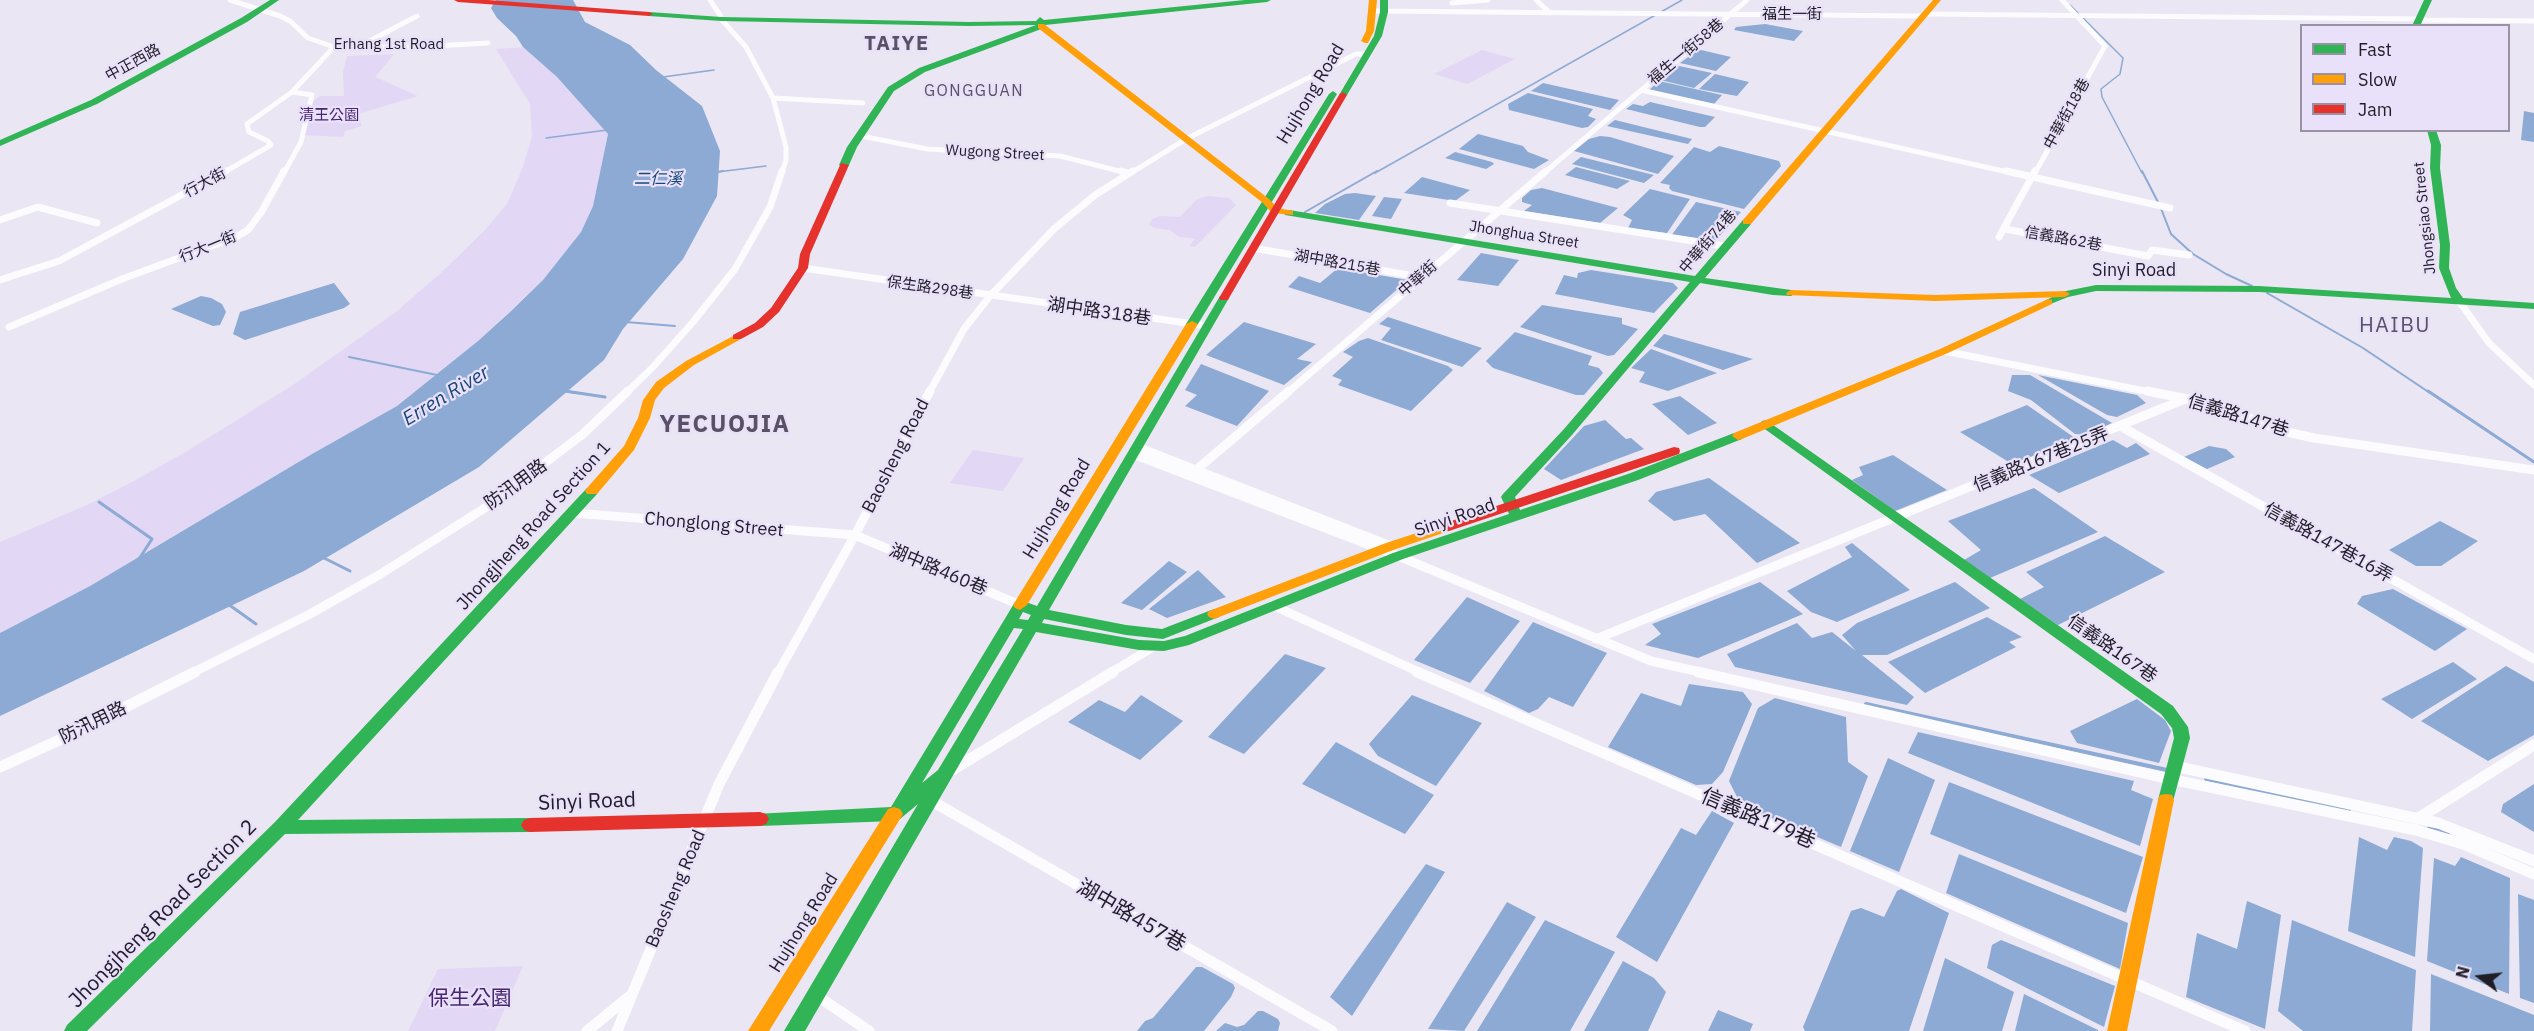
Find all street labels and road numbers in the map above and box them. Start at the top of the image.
street label: 福生一街 [1762,6,1822,24]
street label: 福生一街58巷 [1645,15,1727,89]
street label: Erhang 1st Road [334,36,444,54]
street label: Hujhong Road [1273,40,1349,148]
street label: 中正西路 [102,41,164,85]
street label: 中華街18巷 [2040,76,2094,152]
street label: Wugong Street [945,141,1045,165]
street label: Jhongsiao Street [2410,161,2440,275]
street label: 行大街 [181,164,229,202]
street label: 中華街74巷 [1676,207,1740,277]
street label: Jhonghua Street [1468,217,1580,253]
street label: 信義路62巷 [2023,223,2103,255]
street label: 行大一街 [177,227,239,267]
street label: 湖中路215巷 [1293,247,1381,279]
street label: 中華街 [1395,257,1441,301]
street label: Sinyi Road [2092,260,2176,282]
street label: 保生路298巷 [886,273,974,303]
street label: 湖中路318巷 [1046,294,1152,330]
street label: 信義路147巷 [2185,390,2291,442]
street label: Baosheng Road [858,395,934,517]
street label: 信義路167巷25弄 [1970,423,2112,497]
street label: Jhongjheng Road Section 1 [453,437,615,615]
street label: 防汛用路 [481,455,551,515]
street label: Hujhong Road [1019,455,1095,563]
street label: Sinyi Road [1412,494,1498,542]
street label: 信義路147巷16弄 [2260,499,2396,587]
street label: Chonglong Street [644,508,784,542]
street label: 湖中路460巷 [886,540,990,600]
street label: 信義路167巷 [2063,610,2161,688]
street label: 防汛用路 [56,698,130,748]
street label: 信義路179巷 [1697,784,1819,854]
street label: Sinyi Road [538,788,636,816]
street label: Jhongjheng Road Section 2 [64,815,262,1013]
street label: Baosheng Road [642,827,710,951]
street label: Hujhong Road [765,869,843,977]
street label: 湖中路457巷 [1072,875,1190,957]

